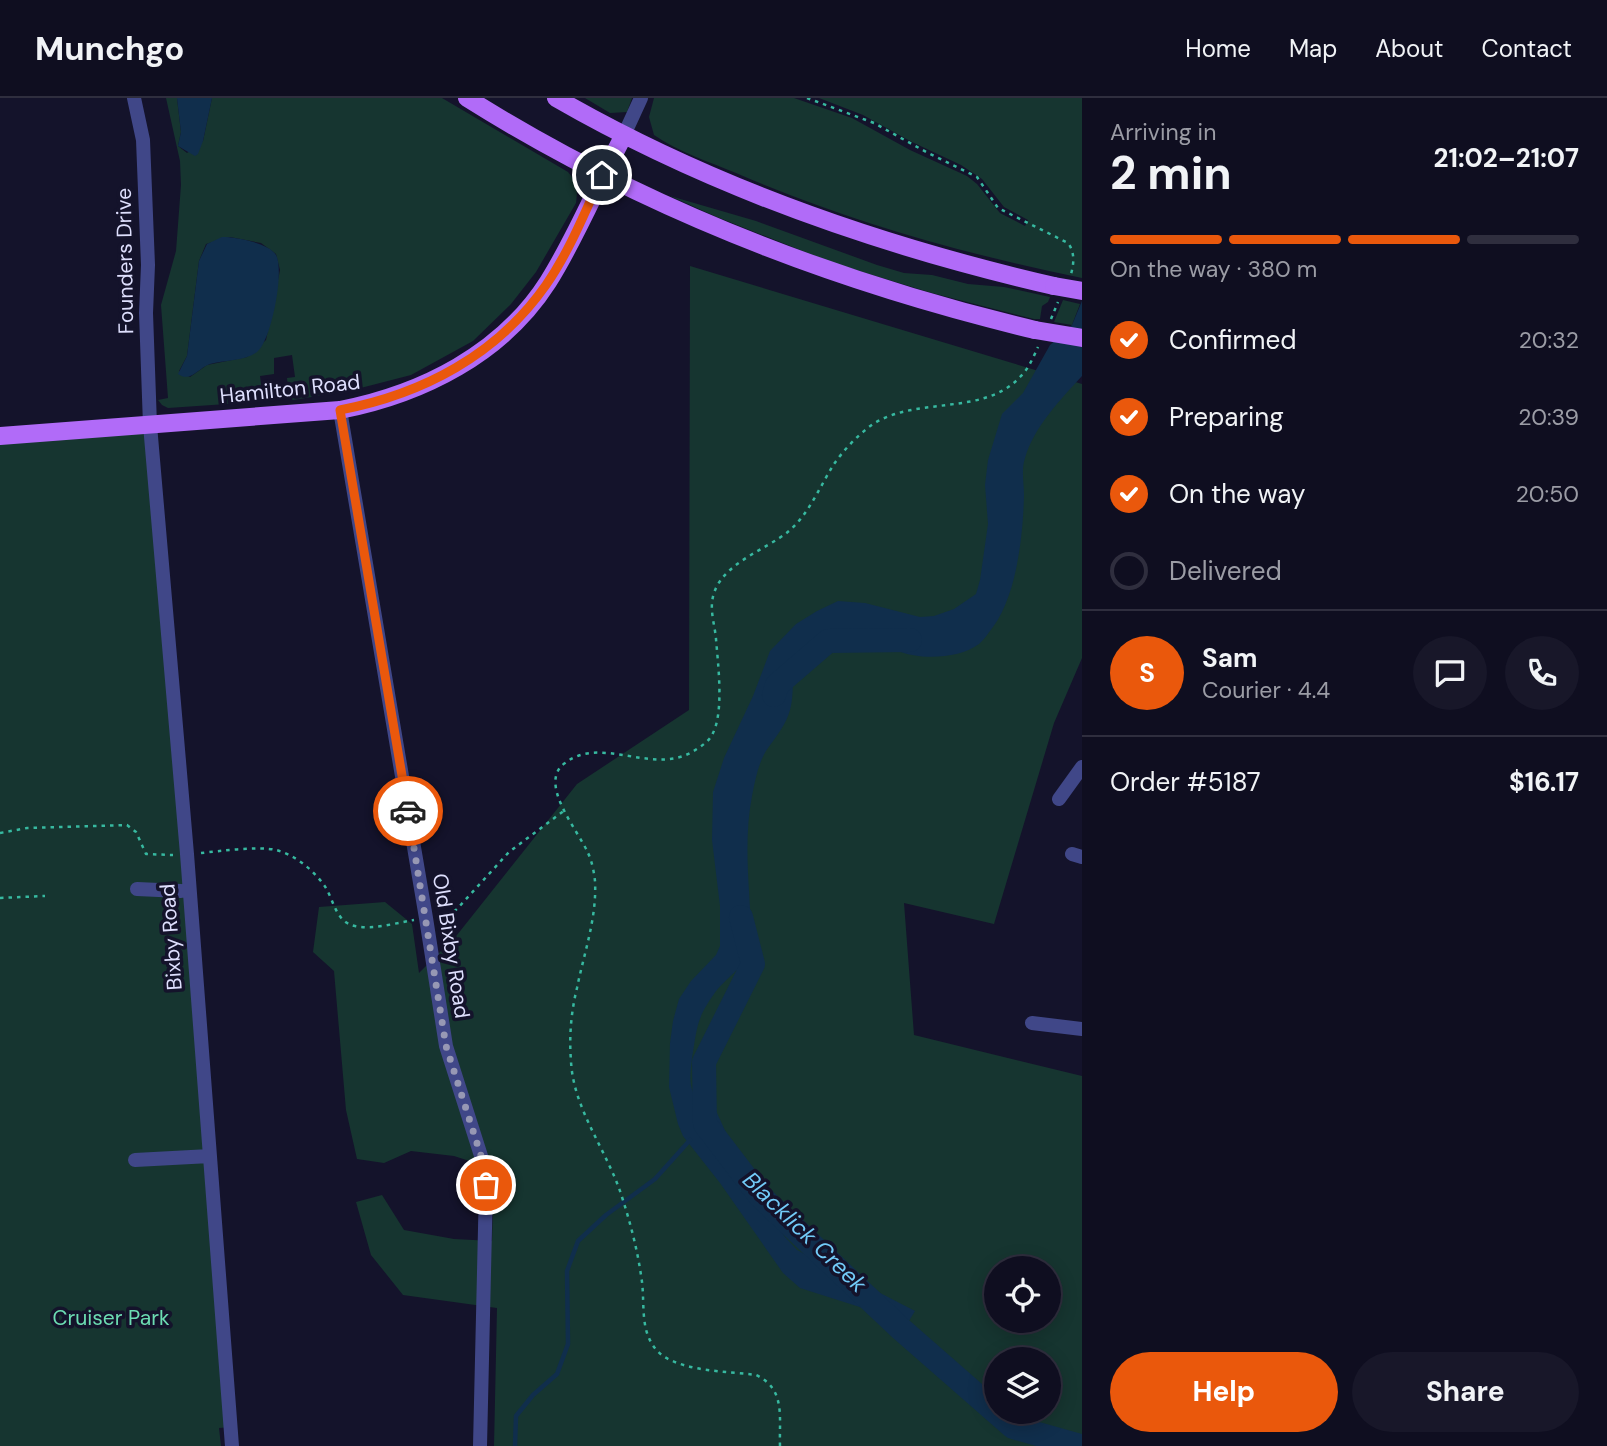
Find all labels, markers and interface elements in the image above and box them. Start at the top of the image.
text: Munchgo [35,27,185,70]
text: Home [1185,33,1251,64]
text: Map [1289,33,1337,64]
text: About [1375,33,1444,64]
text: Contact [1482,33,1572,64]
text: Arriving in [1110,117,1216,147]
text: 21:02–21:07 [1433,141,1579,175]
text: 2 min [1110,143,1232,203]
pin [572,145,632,205]
icon: home [583,156,621,194]
street label: Founders Drive [110,188,140,334]
text: On the way · 380 m [1110,254,1317,284]
icon: check [1110,321,1148,359]
text: Confirmed [1169,323,1296,357]
text: 20:32 [1519,325,1579,355]
street label: Hamilton Road [218,368,362,410]
icon: check [1110,398,1148,436]
text: Preparing [1169,400,1284,434]
text: 20:39 [1518,402,1579,432]
icon: check [1110,475,1148,513]
text: On the way [1169,477,1305,511]
text: 20:50 [1516,479,1579,509]
text: Delivered [1169,554,1282,588]
button: chat [1413,636,1487,710]
button: phone [1505,636,1579,710]
text: Sam [1202,641,1257,675]
text: S [1139,656,1155,690]
text: Courier · 4.4 [1202,675,1330,705]
text: Order #5187 [1110,765,1261,799]
text: $16.17 [1509,765,1579,799]
courier [373,776,443,846]
icon: car [389,792,427,830]
street label: Old Bixby Road [426,872,476,1020]
street label: Bixby Road [153,883,189,991]
pin [456,1155,516,1215]
water label: Blacklick Creek [736,1165,874,1299]
icon: bag [467,1166,505,1204]
map controls [984,1256,1061,1424]
button: locate [984,1256,1061,1333]
park label: Cruiser Park [52,1304,170,1332]
button: layers [984,1347,1061,1424]
button: Help [1110,1352,1338,1432]
button: Share [1352,1352,1579,1432]

